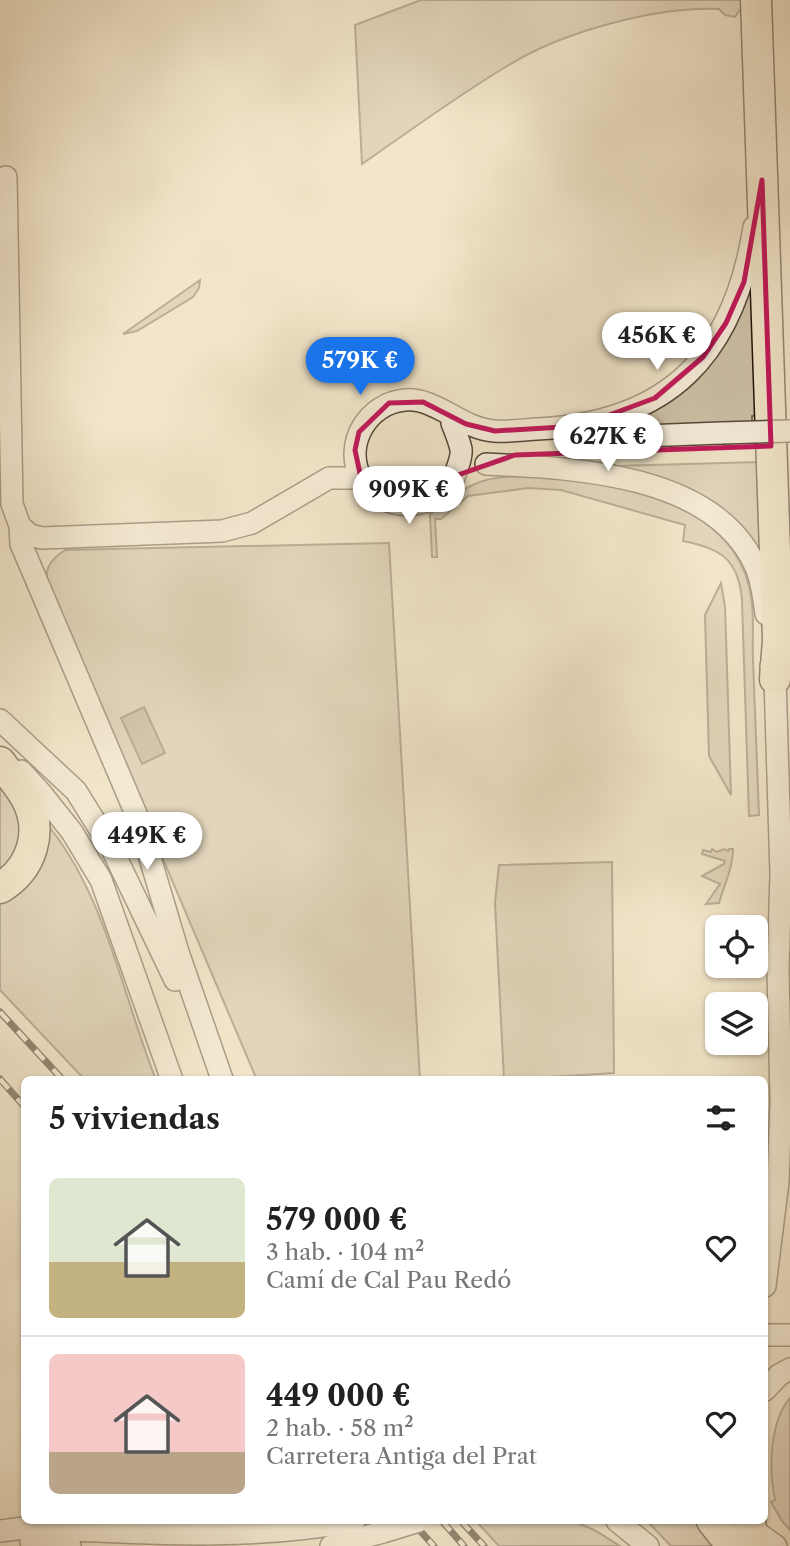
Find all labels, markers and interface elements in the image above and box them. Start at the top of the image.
pin: 456K € [600,312,714,372]
text: 456K € [618,321,696,349]
pin: 579K € [303,338,417,397]
text: 579K € [322,346,398,374]
pin: 627K € [551,414,665,473]
text: 627K € [569,422,647,450]
pin: 909K € [352,466,466,526]
text: 909K € [369,475,449,503]
pin: 449K € [90,812,204,872]
text: 449K € [107,821,187,849]
map controls [705,915,768,1055]
button: locate [705,915,768,978]
button: layers [705,992,768,1055]
icon: filters [702,1099,740,1137]
text: 5 viviendas [49,1100,220,1137]
text: 579 000 € [266,1201,408,1238]
icon: home [105,1206,189,1290]
icon: heart [702,1229,740,1267]
text: 3 hab. · 104 m² [266,1238,424,1266]
text: Camí de Cal Pau Redó [266,1266,511,1294]
text: 449 000 € [266,1377,411,1414]
icon: home [105,1382,189,1466]
icon: heart [702,1405,740,1443]
text: 2 hab. · 58 m² [266,1414,414,1442]
text: Carretera Antiga del Prat [266,1442,537,1470]

